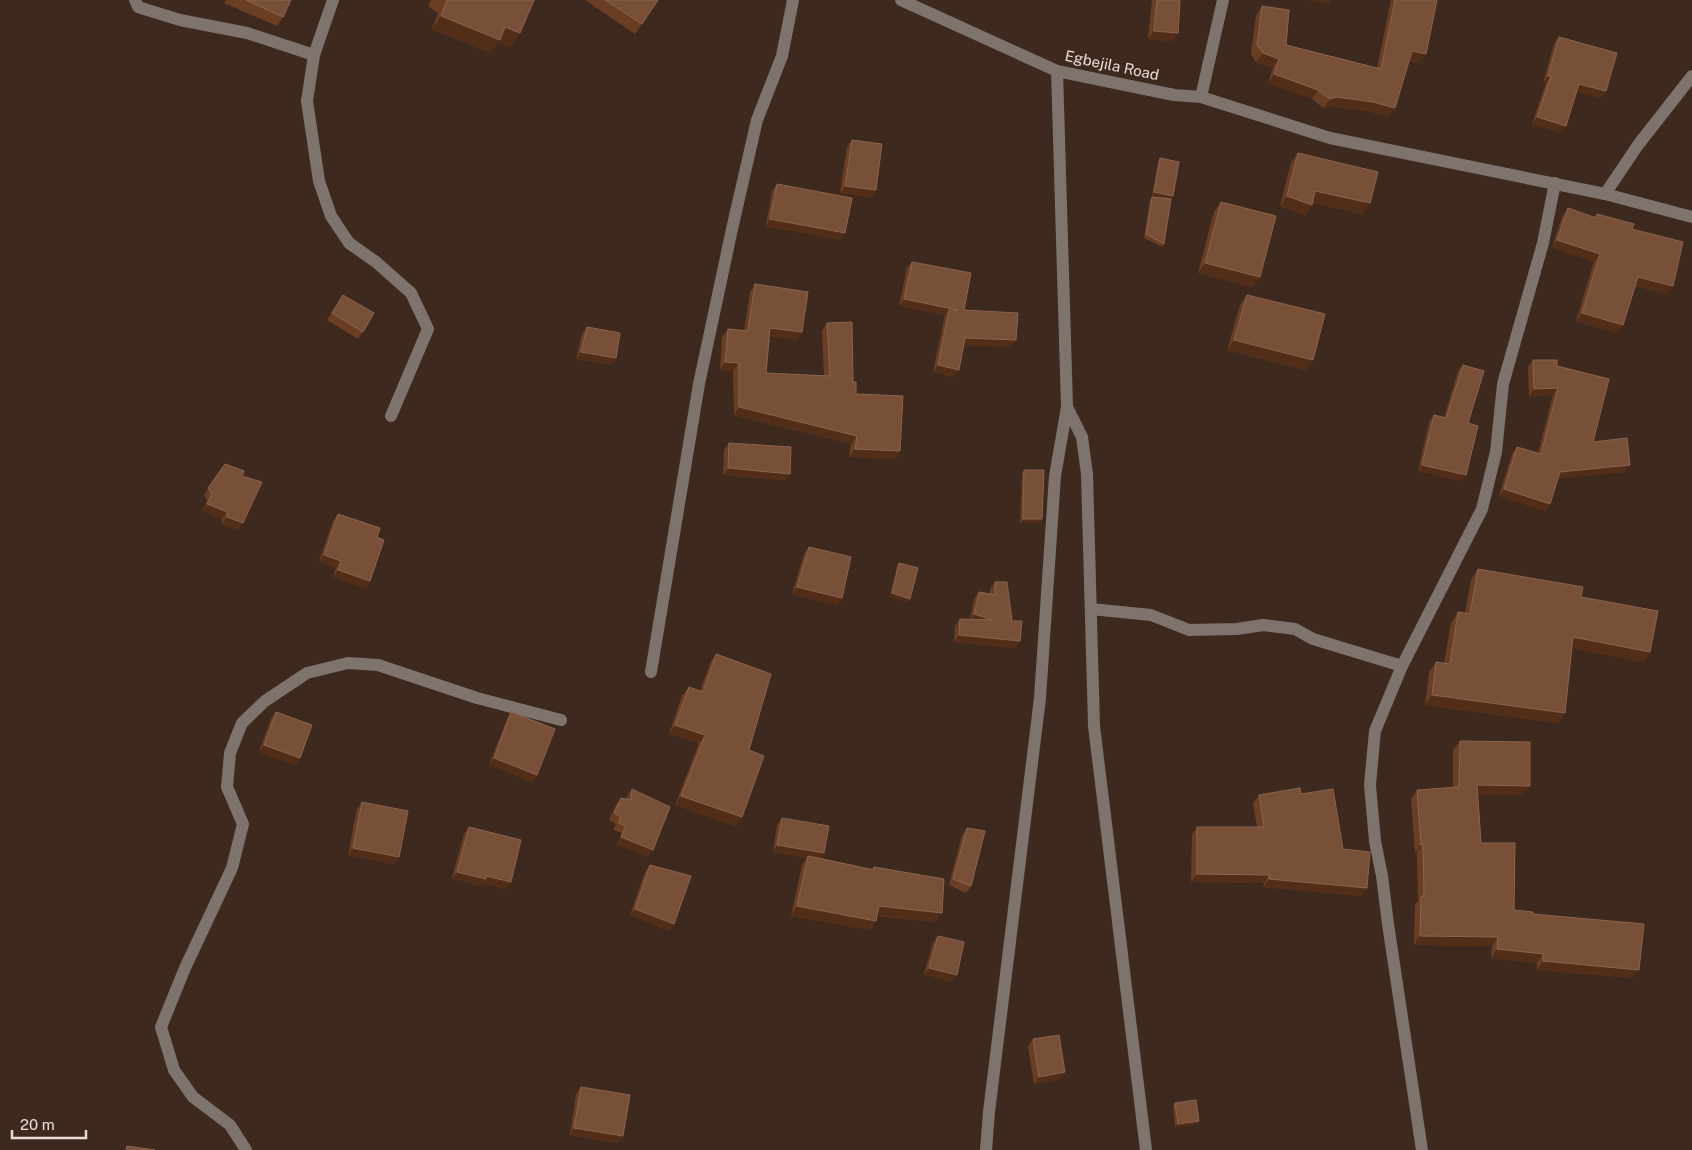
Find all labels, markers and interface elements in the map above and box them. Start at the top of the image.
street label: Egbejila Road [1063,47,1161,83]
scale bar [12,1108,86,1140]
text: 20 m [20,1116,55,1133]

